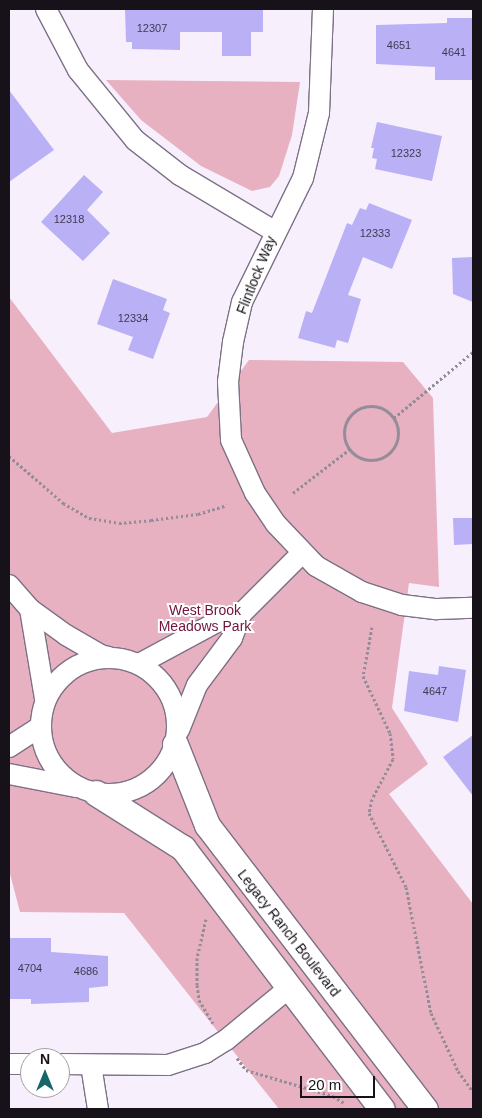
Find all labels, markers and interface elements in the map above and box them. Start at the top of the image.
house number: 12307 [137,21,167,35]
house number: 4651 [387,38,411,52]
house number: 4641 [442,45,466,59]
house number: 12323 [391,146,421,160]
house number: 12318 [54,212,84,226]
house number: 12333 [360,226,390,240]
street label: Flintlock Way [233,234,279,316]
house number: 12334 [118,311,148,325]
park label: West Brook Meadows Park [159,602,251,634]
house number: 4647 [423,684,447,698]
street label: Legacy Ranch Boulevard [234,866,344,1000]
house number: 4704 [18,961,42,975]
house number: 4686 [74,964,98,978]
north arrow [20,1048,70,1098]
text: N [40,1051,50,1067]
scale bar [302,1066,377,1098]
text: 20 m [308,1076,341,1093]

